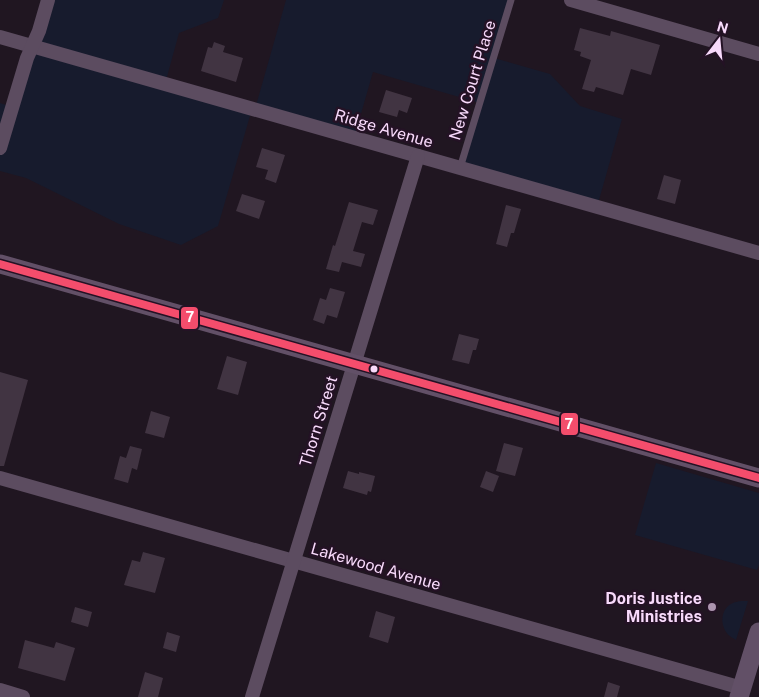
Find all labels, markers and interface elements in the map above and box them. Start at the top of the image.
north arrow [694,15,744,65]
street label: New Court Place [445,18,500,142]
text: N [715,18,730,37]
street label: Ridge Avenue [332,105,435,152]
line badge: 7 [180,306,199,330]
text: 7 [186,309,195,325]
unlabelled marker [369,364,379,374]
street label: Thorn Street [296,373,341,469]
line badge: 7 [560,412,579,436]
text: 7 [565,416,574,432]
street label: Lakewood Avenue [309,539,443,594]
place label: Doris Justice Ministries [605,589,702,626]
marker: Doris Justice Ministries [706,601,718,613]

